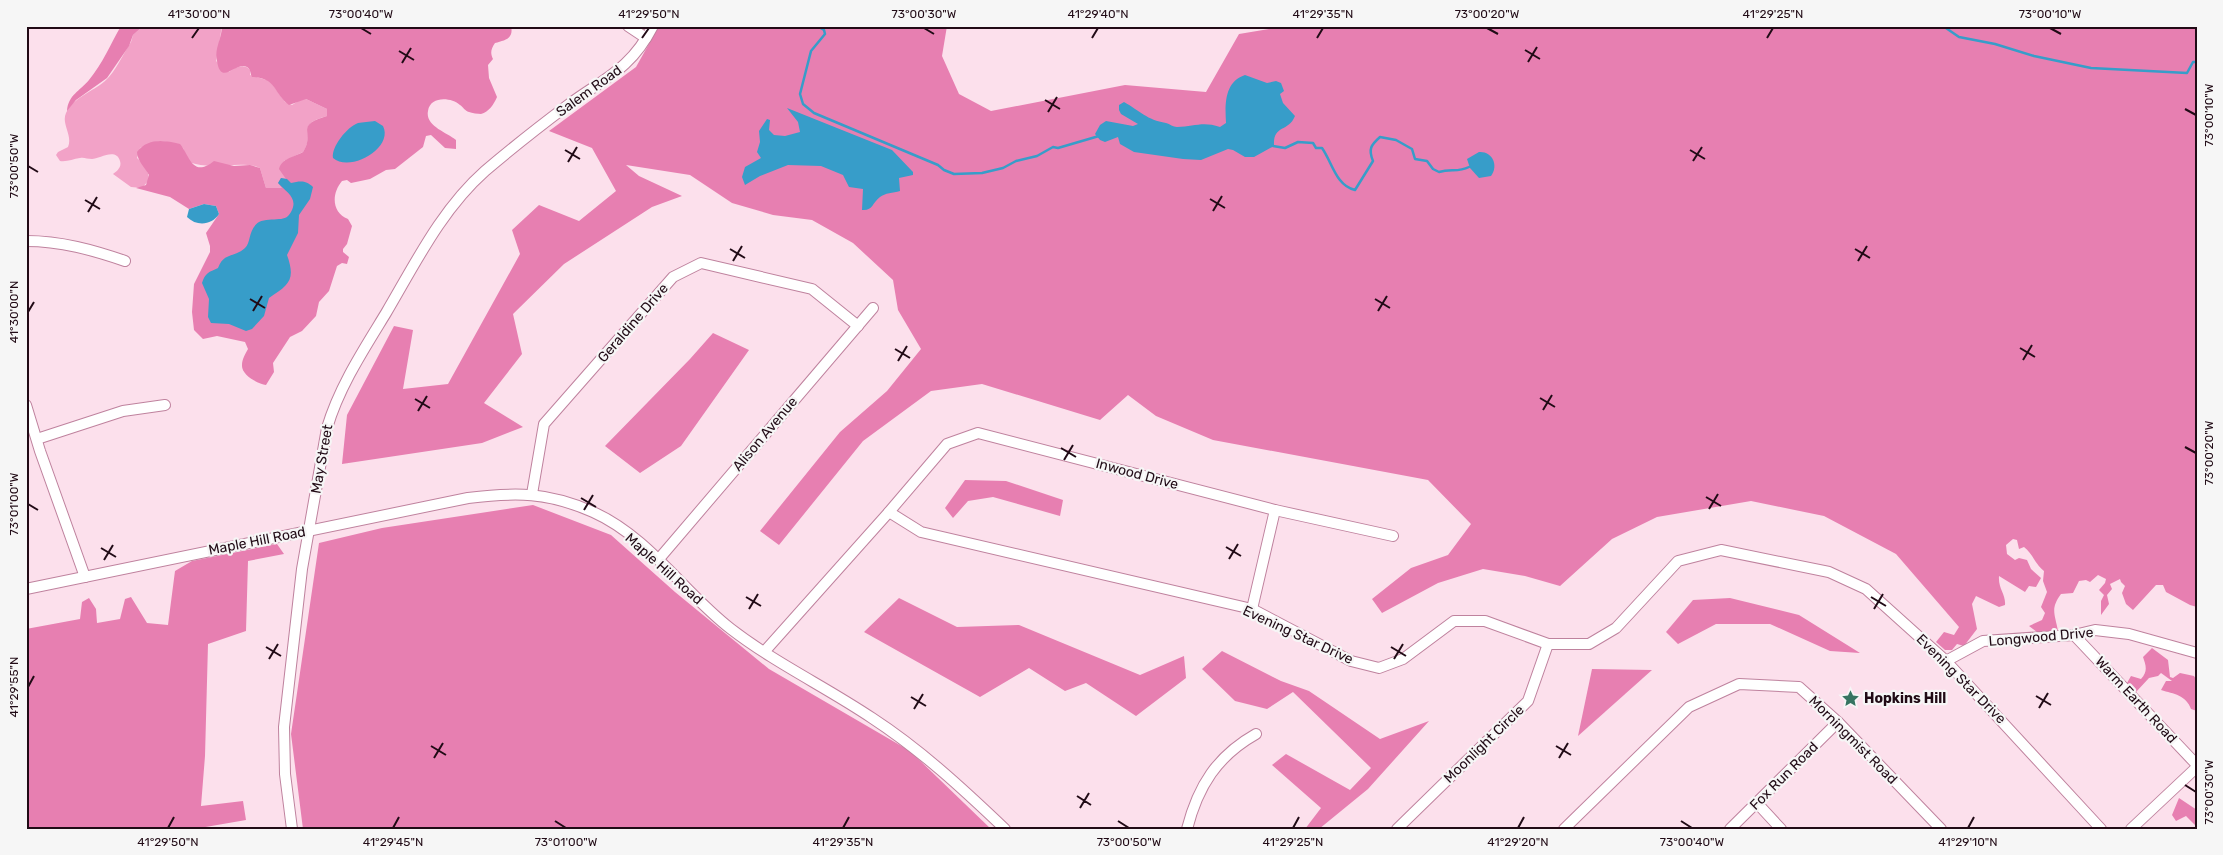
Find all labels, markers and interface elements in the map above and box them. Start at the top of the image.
text: 41°30'00"N [168,7,230,21]
text: 73°00'40"W [329,7,394,21]
text: 41°29'50"N [618,7,680,21]
text: 73°00'30"W [892,7,957,21]
text: 41°29'40"N [1067,7,1129,21]
text: 41°29'35"N [1293,7,1353,21]
text: 73°00'20"W [1455,7,1520,21]
text: 41°29'25"N [1743,7,1803,21]
text: 73°00'10"W [2019,7,2082,21]
street label: Salem Road [553,62,625,120]
text: 73°00'10"W [2202,83,2216,146]
text: 73°00'50"W [7,133,21,198]
street label: Geraldine Drive [594,280,672,366]
text: 41°30'00"N [7,281,21,343]
street label: Alison Avenue [729,393,801,475]
text: 73°00'20"W [2202,420,2216,485]
street label: May Street [308,423,337,495]
street label: Inwood Drive [1094,455,1180,493]
text: 73°01'00"W [7,472,21,535]
street label: Maple Hill Road [207,523,307,559]
street label: Maple Hill Road [622,530,706,608]
street label: Evening Star Drive [1240,602,1356,668]
street label: Longwood Drive [1988,624,2094,650]
street label: Evening Star Drive [1913,631,2009,727]
street label: Warm Earth Road [2092,653,2180,747]
text: 41°29'55"N [7,657,21,717]
place icon: Hopkins Hill [1840,688,1860,708]
place label: Hopkins Hill [1864,690,1946,707]
street label: Morningmist Road [1805,692,1901,788]
street label: Moonlight Circle [1440,701,1528,787]
street label: Fox Run Road [1746,738,1822,814]
text: 73°00'30"W [2202,759,2216,824]
text: 41°29'50"N [137,835,199,849]
text: 41°29'45"N [363,835,423,849]
text: 73°01'00"W [535,835,598,849]
text: 41°29'35"N [813,835,873,849]
text: 73°00'50"W [1097,835,1162,849]
text: 41°29'25"N [1263,835,1323,849]
text: 41°29'20"N [1487,835,1549,849]
text: 73°00'40"W [1660,835,1725,849]
text: 41°29'10"N [1938,835,1998,849]

